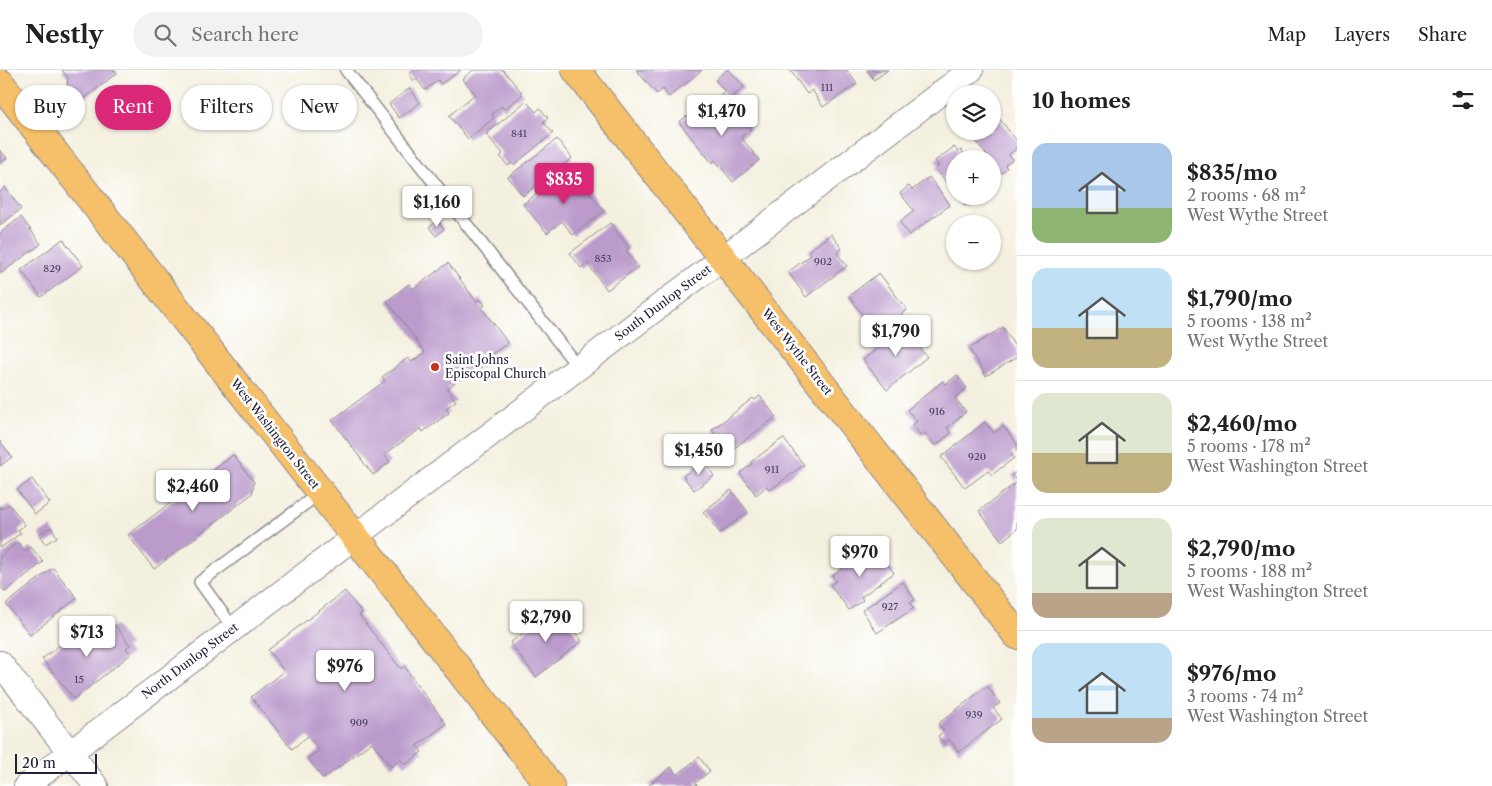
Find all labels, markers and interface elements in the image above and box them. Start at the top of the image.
search box [133,12,483,57]
text: Nestly [25,20,103,49]
icon: search [151,21,179,49]
text: Search here [191,23,299,46]
text: Map [1268,24,1306,46]
text: Layers [1334,24,1390,46]
text: Share [1418,24,1467,46]
house number: 111 [821,81,834,94]
chip: Buy [15,85,85,130]
chip: Rent [95,85,171,130]
chip: Filters [181,85,272,130]
chip: New [282,85,357,130]
map controls [946,85,1001,270]
button: layers [946,85,1001,140]
icon: filters [1449,86,1477,114]
text: 10 homes [1032,88,1131,113]
pin: $1,470 [681,94,763,137]
text: $1,470 [698,101,746,121]
house number: 841 [511,127,528,140]
button: + [946,150,1001,205]
text: $835/mo [1187,160,1277,185]
pin: $835 [534,162,594,205]
icon: home [1072,163,1132,223]
text: $835 [546,169,582,189]
text: 2 rooms · 68 m² [1187,185,1306,205]
pin: $1,160 [396,186,478,228]
text: $1,160 [413,192,461,212]
text: West Wythe Street [1187,205,1328,225]
button: − [946,215,1001,270]
house number: 853 [595,252,611,265]
house number: 902 [814,255,832,268]
street label: South Dunlop Street [611,261,715,344]
house number: 829 [43,262,61,275]
text: $1,790/mo [1187,286,1292,311]
icon: home [1072,288,1132,348]
street label: West Wythe Street [758,305,836,399]
text: 5 rooms · 138 m² [1187,311,1312,331]
pin: $1,790 [855,314,937,357]
text: $1,790 [872,321,920,341]
text: West Wythe Street [1187,331,1328,351]
place label: Saint Johns Episcopal Church [445,352,547,381]
marker: Saint Johns Episcopal Church [429,361,441,373]
street label: West Washington Street [227,375,324,492]
house number: 916 [929,405,945,418]
text: $2,460/mo [1187,411,1297,436]
icon: home [1072,413,1132,473]
pin: $1,450 [658,434,740,476]
text: 5 rooms · 178 m² [1187,436,1311,456]
text: $1,450 [674,440,724,460]
house number: 920 [968,450,986,463]
text: West Washington Street [1187,456,1368,476]
house number: 911 [765,463,780,476]
pin: $2,460 [152,470,234,512]
text: $2,460 [167,476,219,496]
pin: $970 [830,536,890,578]
text: $2,790/mo [1187,536,1295,561]
icon: home [1072,538,1132,598]
text: $970 [841,542,879,562]
text: 5 rooms · 188 m² [1187,561,1312,581]
text: West Washington Street [1187,581,1368,601]
pin: $2,790 [505,600,587,643]
house number: 927 [882,600,898,613]
text: $2,790 [521,607,571,627]
pin: $713 [57,616,117,658]
street label: North Dunlop Street [138,619,242,702]
text: $713 [70,622,104,642]
pin: $976 [315,650,375,692]
text: $976 [327,656,363,676]
text: $976/mo [1187,661,1276,686]
icon: home [1072,663,1132,723]
house number: 15 [74,673,84,686]
text: 3 rooms · 74 m² [1187,686,1303,706]
text: West Washington Street [1187,706,1368,726]
house number: 939 [965,708,983,721]
house number: 909 [350,716,368,729]
scale bar [15,751,98,774]
text: 20 m [22,754,56,772]

